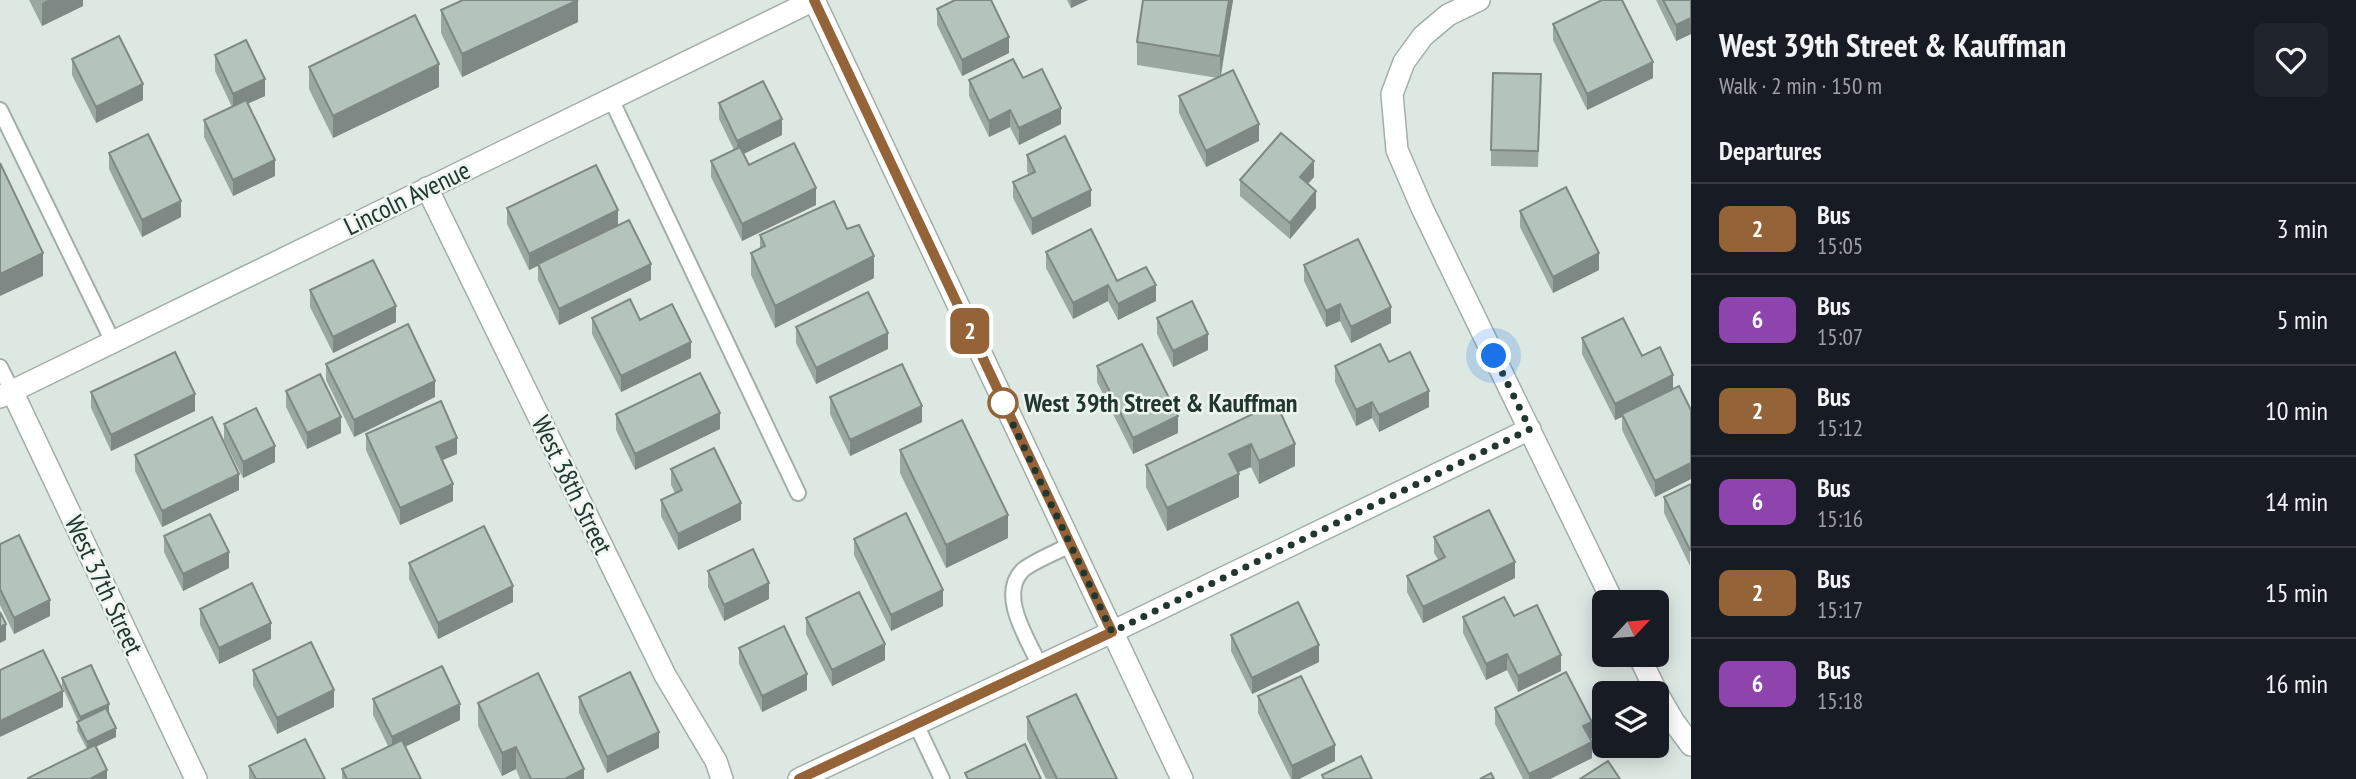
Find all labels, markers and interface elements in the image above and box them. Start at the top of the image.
text: West 39th Street & Kauffman [1719,23,2066,66]
button: heart [2254,23,2328,97]
text: Walk · 2 min · 150 m [1719,71,1882,100]
text: Departures [1719,134,1822,167]
street label: Lincoln Avenue [338,153,475,242]
text: Bus [1817,198,1850,231]
text: 3 min [2277,212,2328,245]
text: 2 [1752,213,1763,244]
text: 15:05 [1817,231,1863,260]
text: Bus [1817,289,1850,322]
text: 5 min [2277,303,2328,336]
text: 6 [1752,304,1763,335]
line badge: 2 [947,308,993,354]
text: 2 [964,315,976,346]
text: 15:07 [1817,322,1863,351]
your location [1476,338,1511,373]
text: Bus [1817,380,1850,413]
place label: West 39th Street & Kauffman [1023,386,1298,419]
marker: West 39th Street & Kauffman [988,388,1018,418]
text: 10 min [2265,394,2328,427]
text: 2 [1752,395,1763,426]
street label: West 38th Street [525,410,620,559]
text: 15:12 [1817,413,1863,442]
text: Bus [1817,471,1850,504]
text: 14 min [2265,485,2328,518]
text: 6 [1752,486,1763,517]
text: 15:16 [1817,504,1863,533]
street label: West 37th Street [58,510,151,660]
text: Bus [1817,562,1850,595]
text: 15 min [2265,576,2328,609]
text: 2 [1752,577,1763,608]
north arrow [1592,590,1670,667]
map controls [1592,590,1669,758]
text: 15:17 [1817,595,1863,624]
text: Bus [1817,653,1850,686]
text: 16 min [2265,667,2328,700]
text: 6 [1752,668,1763,699]
button: layers [1592,681,1669,758]
text: 15:18 [1817,686,1863,715]

